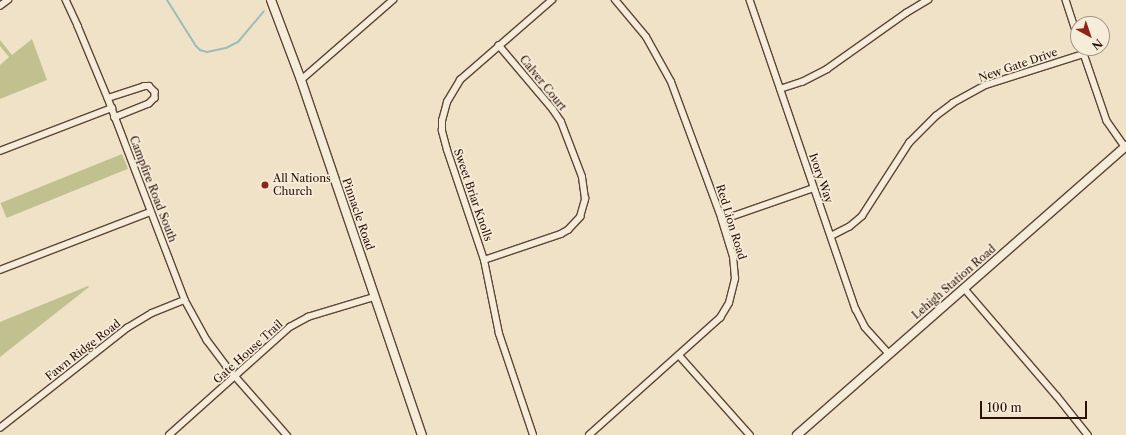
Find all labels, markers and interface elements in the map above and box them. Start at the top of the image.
north arrow [1070,16,1110,56]
text: N [1089,36,1105,53]
street label: New Gate Drive [977,45,1059,85]
street label: Calver Court [517,53,569,113]
street label: Campfire Road South [127,134,179,244]
street label: Sweet Briar Knolls [451,147,495,243]
street label: Ivory Way [806,151,836,205]
place label: All Nations Church [273,172,331,198]
street label: Pinnacle Road [339,176,377,252]
marker: All Nations Church [260,180,270,190]
street label: Red Lion Road [713,183,749,261]
street label: Lehigh Station Road [909,242,999,322]
street label: Fawn Ridge Road [43,317,123,383]
street label: Gate House Trail [211,317,285,387]
scale bar [982,393,1089,419]
text: 100 m [987,400,1022,415]

